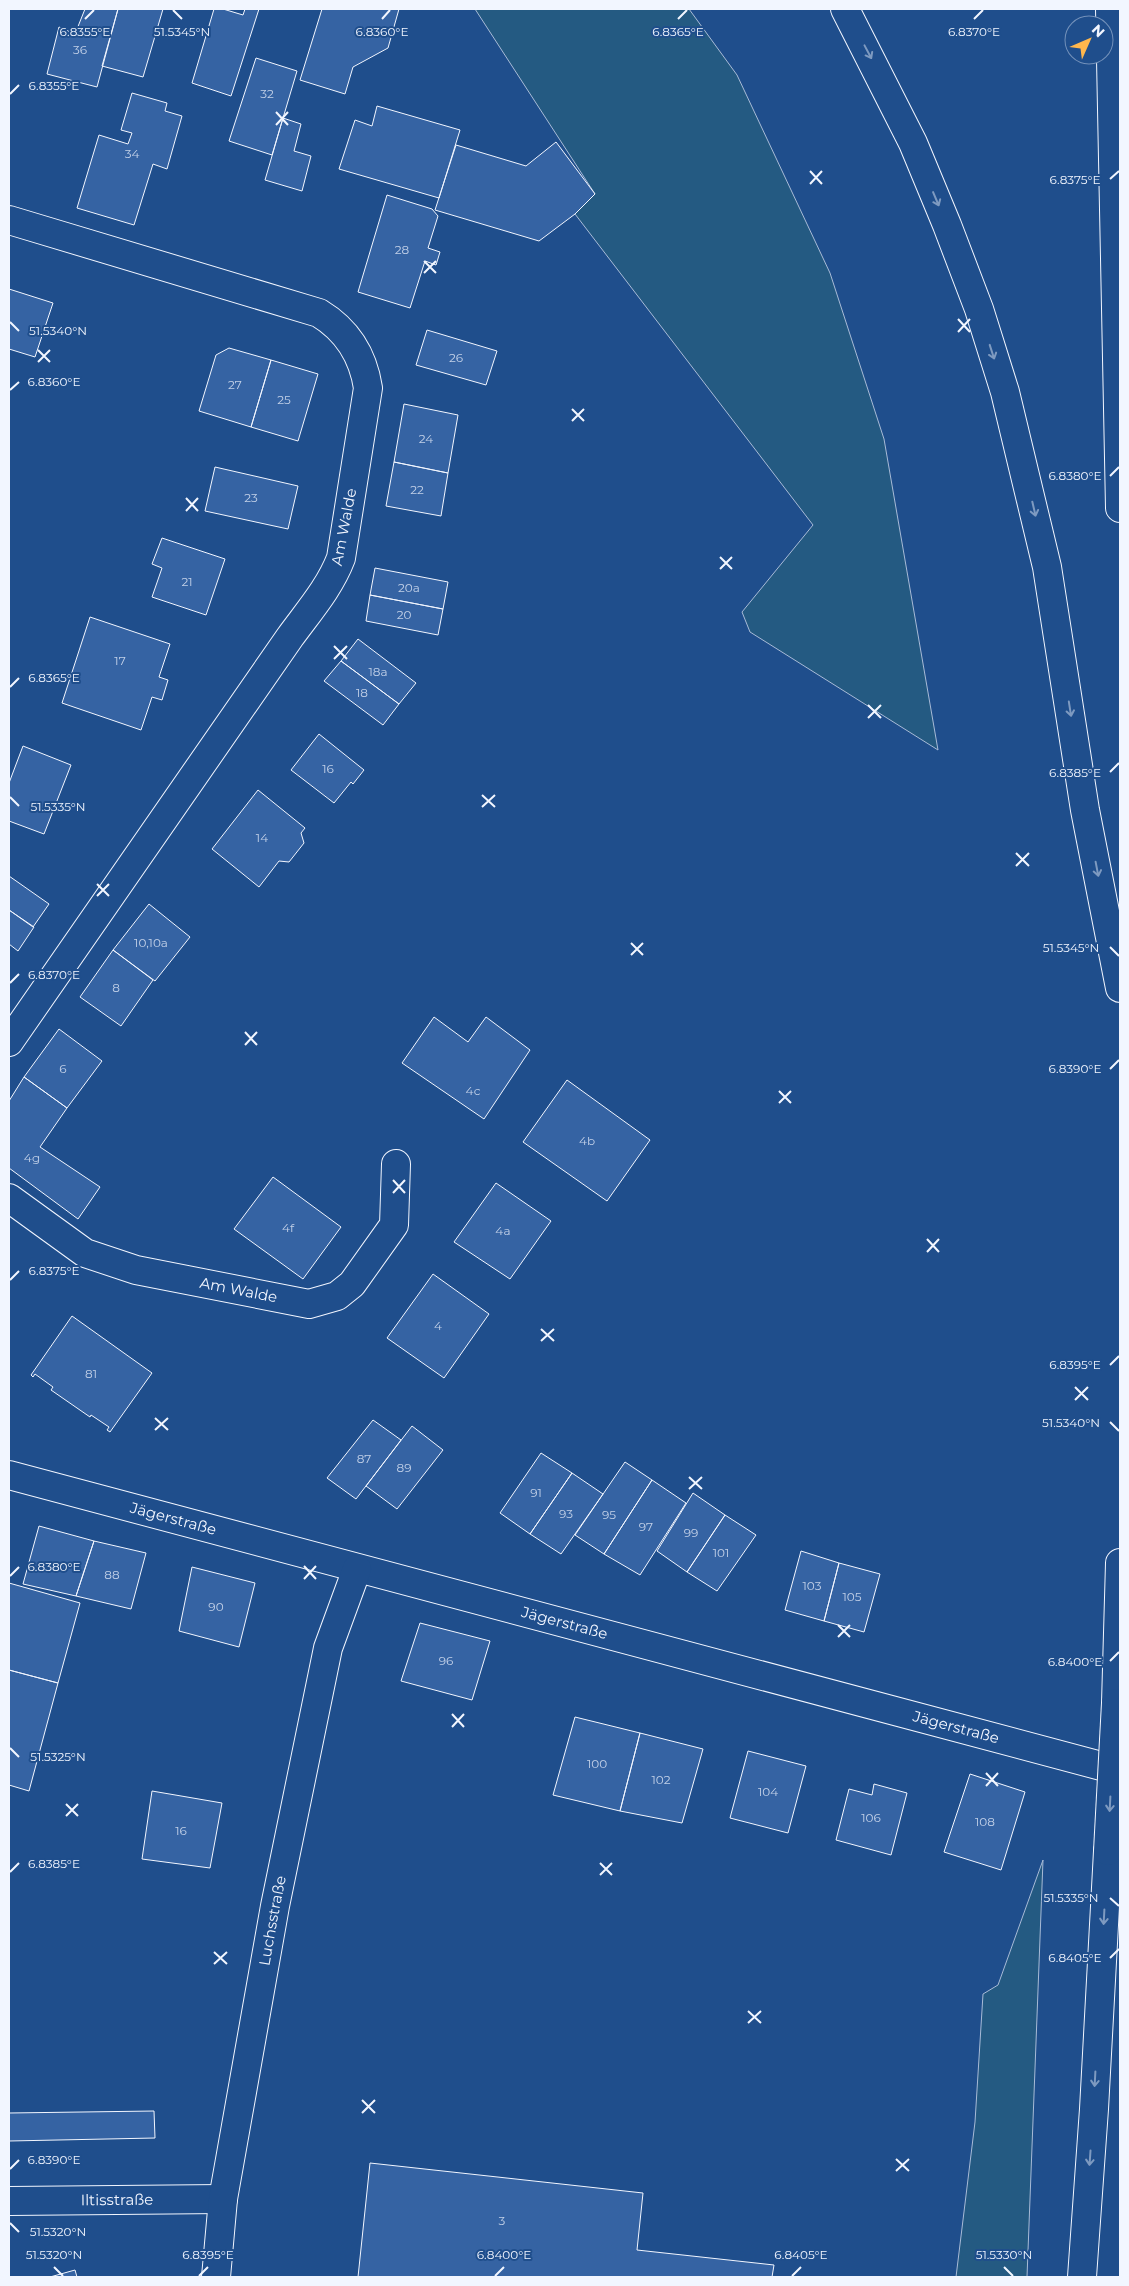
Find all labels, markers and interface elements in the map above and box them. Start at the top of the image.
north arrow [1064,15,1114,65]
text: N [1088,20,1109,41]
text: 6.8355°E [60,24,110,39]
text: 51.5345°N [154,24,210,39]
text: 6.8360°E [356,24,408,39]
text: 6.8365°E [652,24,704,39]
text: 6.8370°E [948,24,1000,39]
house number: 36 [73,42,87,57]
one-way arrow [864,44,873,59]
text: 6.8355°E [29,78,79,93]
house number: 32 [260,86,274,101]
house number: 34 [125,146,139,161]
text: 6.8375°E [1050,172,1100,187]
one-way arrow [932,191,942,206]
house number: 28 [395,242,410,257]
text: 51.5340°N [29,323,87,338]
one-way arrow [988,343,998,359]
house number: 26 [449,350,463,365]
text: 6.8360°E [28,374,80,389]
house number: 27 [228,377,242,392]
house number: 25 [277,392,291,407]
house number: 24 [419,431,433,446]
text: 6.8380°E [1048,468,1102,483]
house number: 22 [410,482,424,497]
street label: Am Walde [327,487,360,567]
house number: 23 [244,490,258,505]
one-way arrow [1029,500,1039,516]
house number: 21 [181,574,193,589]
house number: 20a [398,580,420,595]
house number: 20 [397,607,411,622]
house number: 17 [114,653,126,668]
house number: 18a [368,664,388,679]
text: 6.8365°E [28,670,80,685]
house number: 18 [356,685,368,700]
one-way arrow [1065,701,1075,717]
house number: 16 [322,761,334,776]
text: 6.8385°E [1049,765,1101,780]
text: 51.5335°N [30,799,86,814]
house number: 14 [256,830,268,845]
one-way arrow [1093,861,1102,877]
house number: 10,10a [134,935,168,950]
text: 51.5345°N [1043,940,1099,955]
text: 6.8370°E [28,967,80,982]
house number: 8 [112,980,120,995]
house number: 6 [59,1061,67,1076]
text: 6.8390°E [1049,1061,1101,1076]
house number: 4c [466,1083,481,1098]
house number: 4b [579,1133,595,1148]
house number: 4g [24,1150,40,1165]
house number: 4f [282,1220,295,1235]
house number: 4a [495,1223,511,1238]
text: 6.8375°E [29,1263,79,1278]
street label: Am Walde [198,1273,279,1307]
house number: 4 [434,1318,442,1333]
text: 6.8395°E [1049,1357,1101,1372]
house number: 81 [85,1366,97,1381]
text: 51.5340°N [1042,1415,1100,1430]
house number: 87 [357,1451,371,1466]
house number: 89 [397,1460,411,1475]
house number: 91 [530,1485,542,1500]
street label: Jägerstraße [127,1497,219,1539]
house number: 93 [559,1506,573,1521]
house number: 95 [602,1507,616,1522]
house number: 97 [639,1519,653,1534]
house number: 99 [684,1525,698,1540]
house number: 101 [713,1545,729,1560]
text: 6.8380°E [27,1559,81,1574]
house number: 88 [104,1567,120,1582]
house number: 103 [803,1578,822,1593]
house number: 105 [842,1589,862,1604]
house number: 90 [208,1599,224,1614]
street label: Jägerstraße [519,1602,610,1643]
house number: 96 [439,1653,453,1668]
text: 6.8400°E [1048,1654,1102,1669]
street label: Jägerstraße [910,1706,1001,1747]
text: 51.5325°N [30,1749,86,1764]
house number: 100 [587,1756,607,1771]
house number: 102 [651,1772,671,1787]
house number: 104 [758,1784,778,1799]
one-way arrow [1106,1796,1115,1812]
house number: 106 [861,1810,881,1825]
house number: 108 [975,1814,995,1829]
house number: 16 [175,1823,187,1838]
text: 6.8385°E [28,1856,80,1871]
street label: Luchsstraße [255,1874,290,1967]
text: 51.5335°N [1043,1890,1099,1905]
one-way arrow [1100,1909,1109,1925]
text: 6.8405°E [1048,1950,1102,1965]
one-way arrow [1091,2071,1100,2087]
one-way arrow [1086,2150,1095,2166]
text: 6.8390°E [28,2152,80,2167]
street label: Iltisstraße [81,2190,153,2209]
house number: 3 [499,2213,506,2228]
text: 51.5320°N [30,2224,86,2239]
text: 51.5320°N [26,2247,82,2262]
text: 6.8395°E [182,2247,234,2262]
text: 6.8400°E [477,2247,531,2262]
text: 6.8405°E [774,2247,828,2262]
text: 51.5330°N [976,2247,1032,2262]

